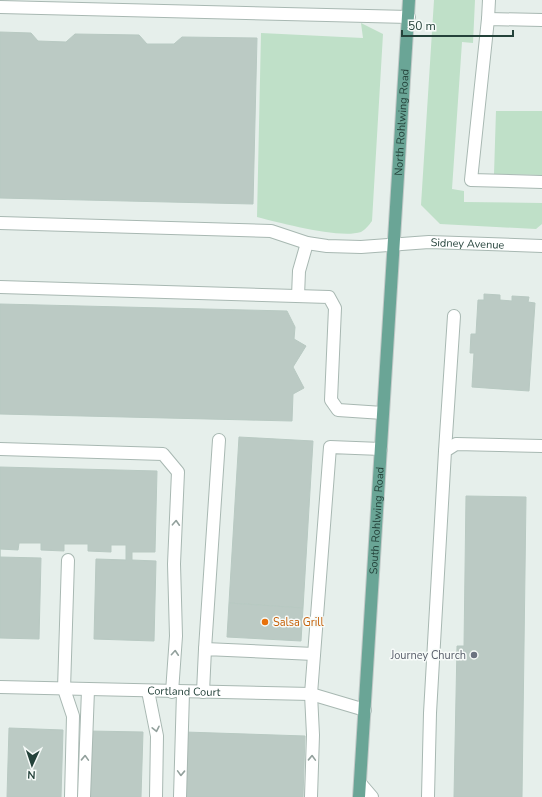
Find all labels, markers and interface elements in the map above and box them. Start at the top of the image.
scale bar [402,12,513,38]
text: 50 m [408,18,436,34]
street label: North Rohlwing Road [390,68,412,176]
street label: Sidney Avenue [430,235,505,252]
street label: South Rohlwing Road [365,466,387,575]
one-way arrow [171,520,180,526]
place label: Salsa Grill [273,615,324,630]
marker: Salsa Grill [260,617,270,627]
place label: Journey Church [390,648,466,663]
one-way arrow [170,650,179,656]
marker: Journey Church [469,650,479,660]
street label: Cortland Court [147,683,221,699]
one-way arrow [151,726,159,733]
north arrow [12,745,52,785]
one-way arrow [81,755,89,761]
one-way arrow [308,755,316,761]
text: N [27,767,36,782]
one-way arrow [177,770,185,776]

